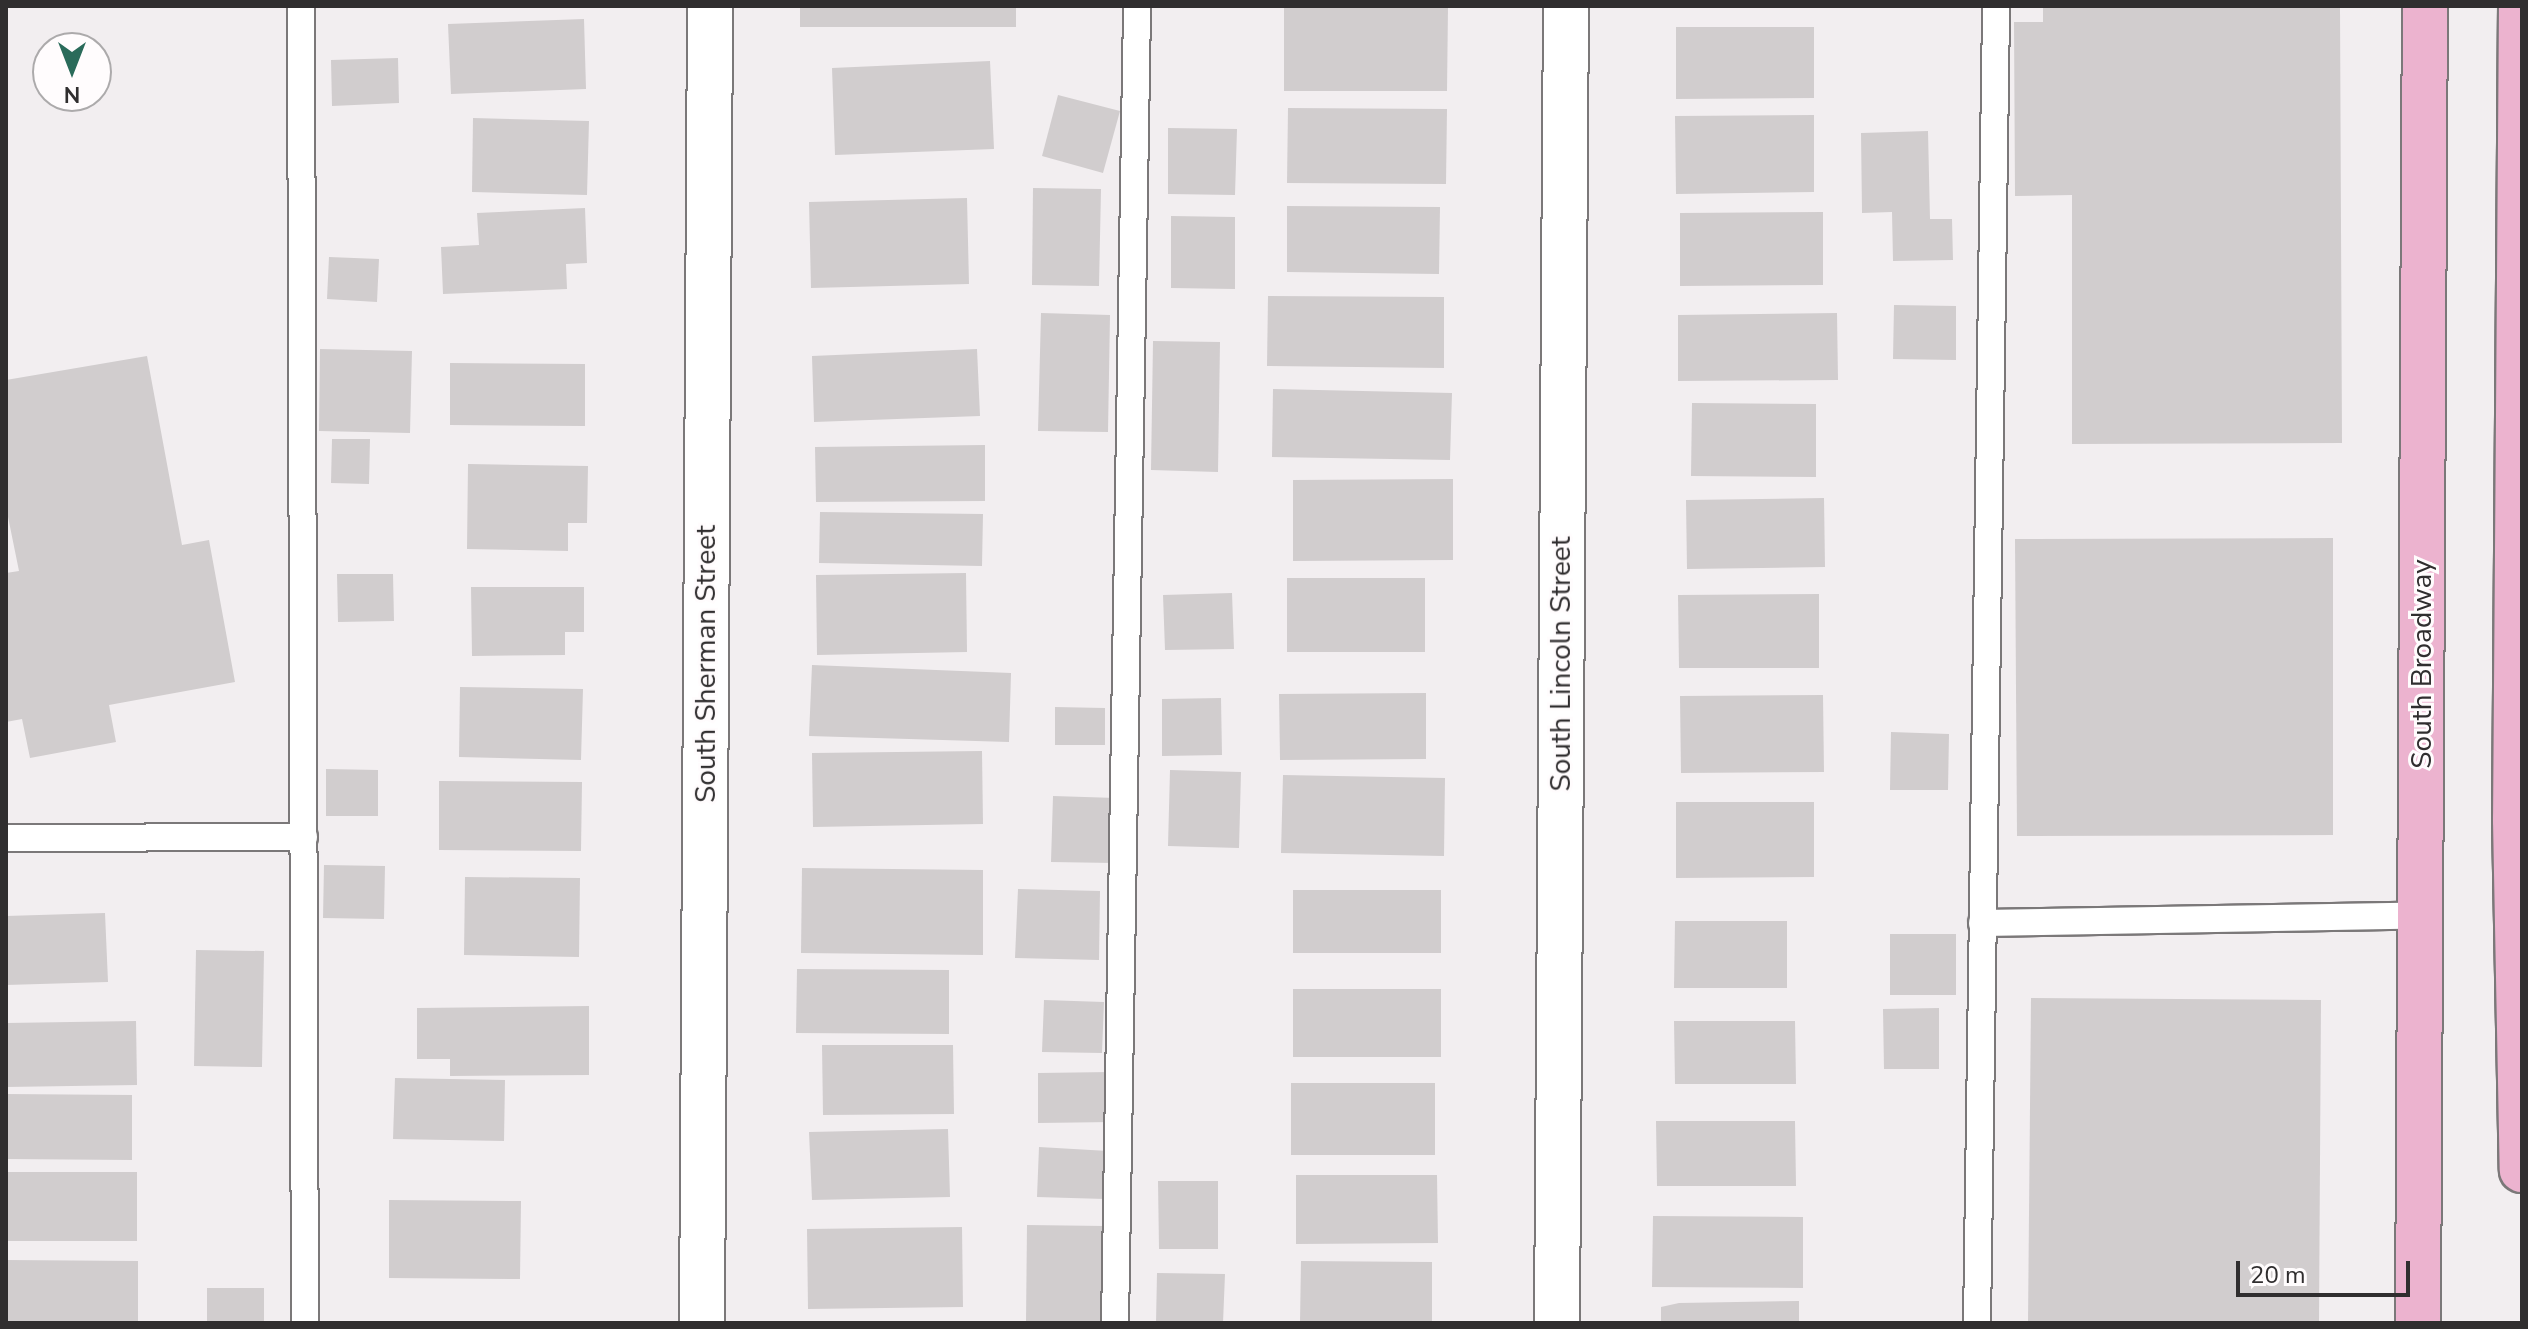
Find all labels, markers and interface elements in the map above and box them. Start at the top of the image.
north arrow [32,32,112,112]
text: N [64,79,80,109]
street label: South Sherman Street [689,525,723,803]
street label: South Lincoln Street [1544,536,1578,792]
street label: South Broadway [2405,559,2439,769]
scale bar [2240,1245,2414,1295]
text: 20 m [2250,1259,2306,1291]

